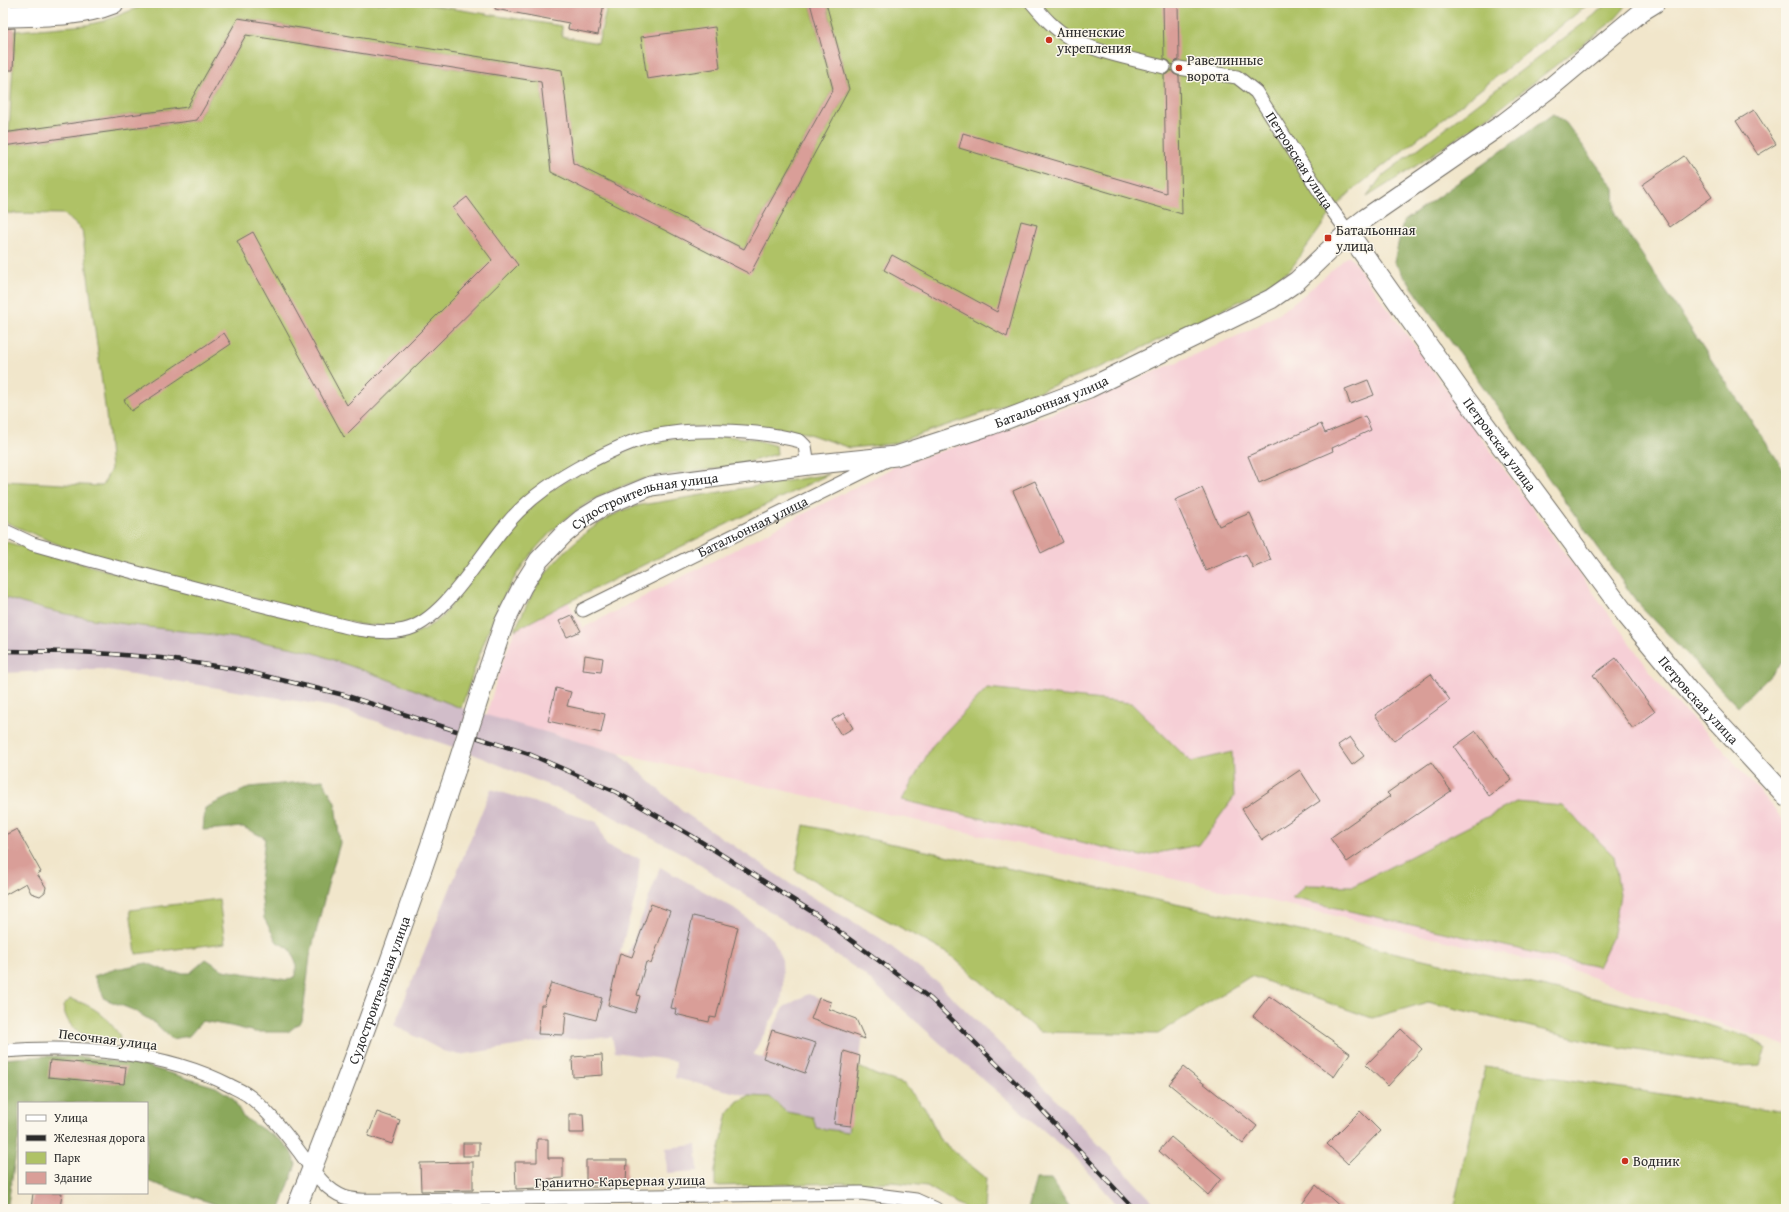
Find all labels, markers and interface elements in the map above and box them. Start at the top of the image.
place label: Анненские укрепления [1056,22,1131,58]
marker: Анненские укрепления [1044,35,1054,45]
place label: Равелинные ворота [1187,50,1264,86]
marker: Равелинные ворота [1174,63,1184,73]
street label: Петровская улица [1261,108,1338,214]
place label: Батальонная улица [1335,220,1415,256]
marker: Батальонная улица [1323,233,1333,243]
street label: Батальонная улица [992,370,1112,433]
street label: Петровская улица [1458,393,1541,496]
street label: Судостроительная улица [567,467,720,534]
street label: Батальонная улица [694,491,811,562]
street label: Петровская улица [1654,651,1743,749]
street label: Судостроительная улица [343,913,415,1067]
street label: Песочная улица [58,1023,159,1055]
legend [18,1102,148,1194]
text: Улица [54,1109,88,1126]
text: Железная дорога [53,1129,145,1146]
text: Парк [54,1149,81,1166]
place label: Водник [1633,1151,1680,1171]
marker: Водник [1620,1156,1630,1166]
text: Здание [54,1169,93,1186]
street label: Гранитно-Карьерная улица [535,1170,706,1192]

